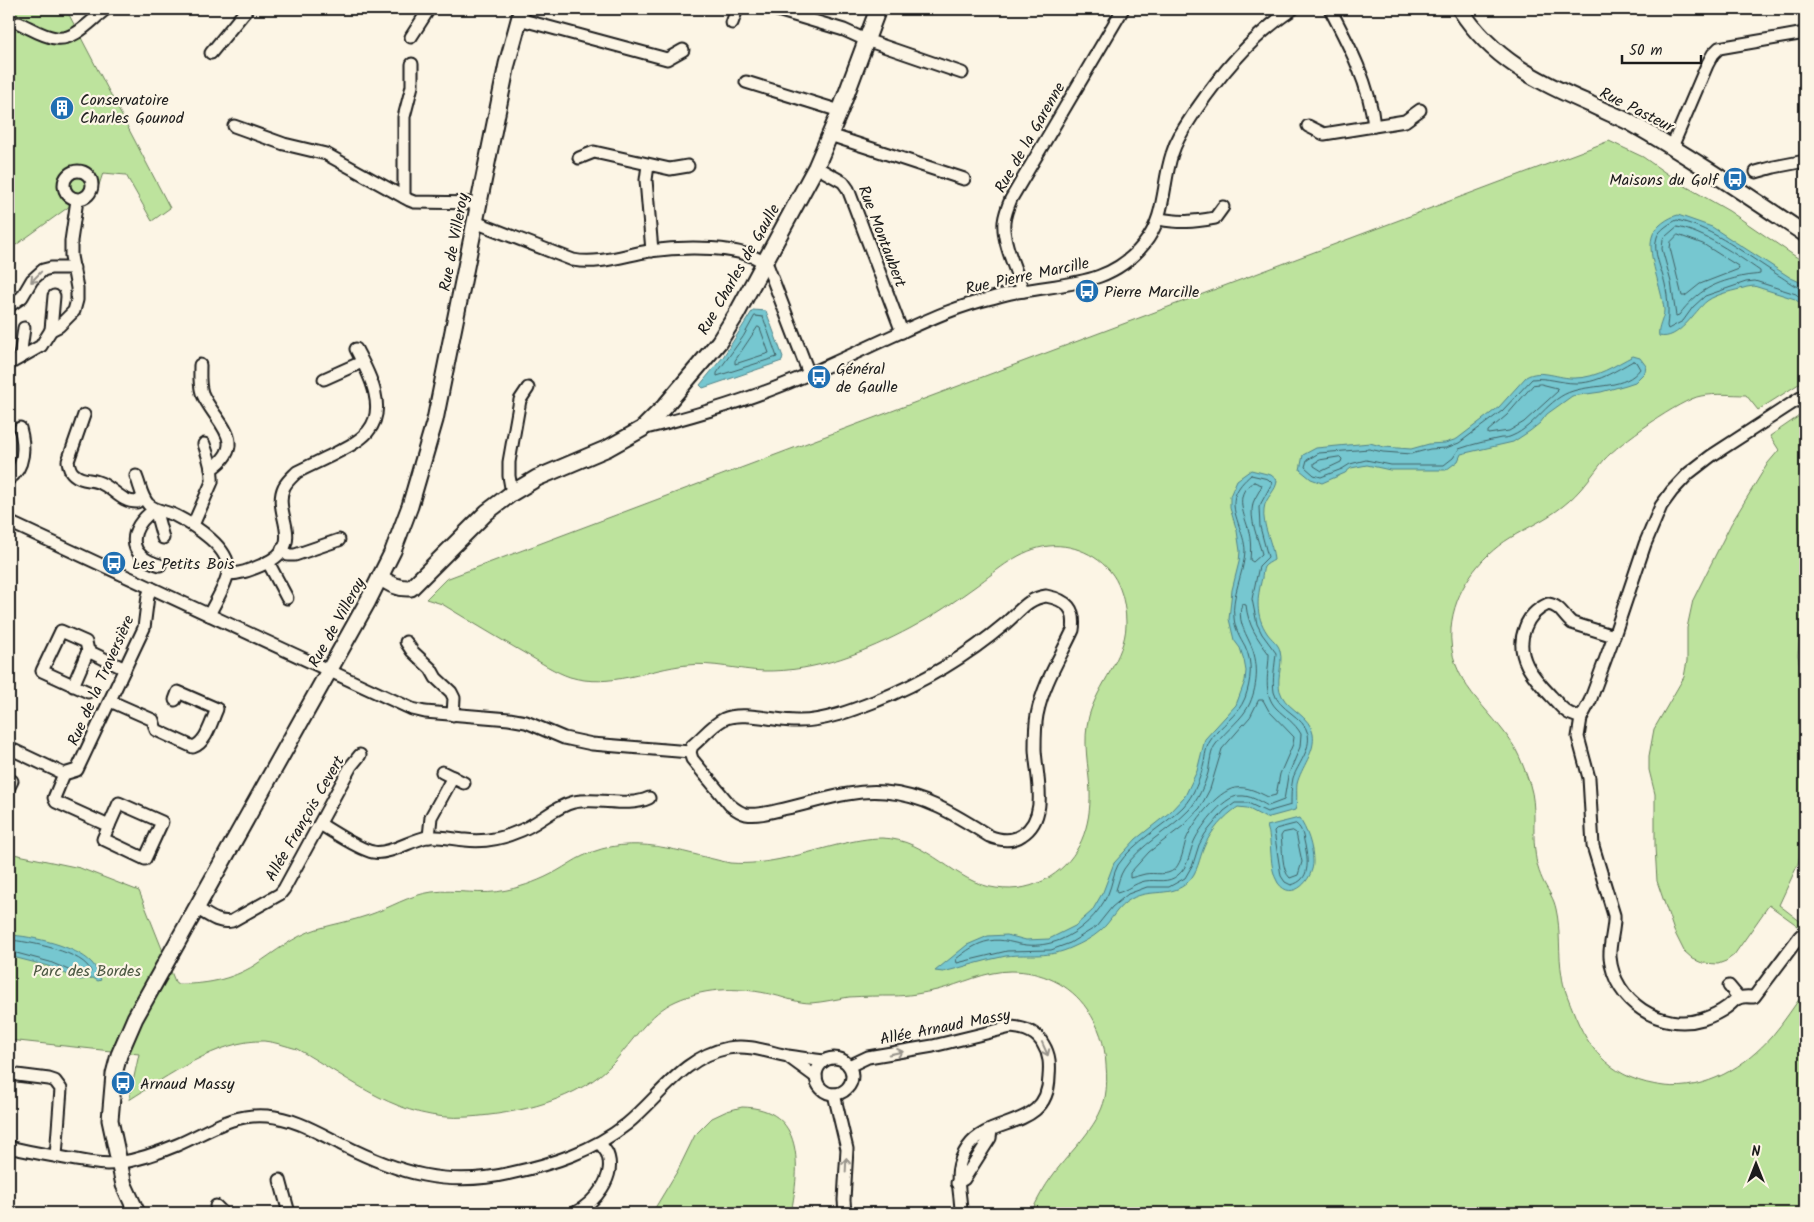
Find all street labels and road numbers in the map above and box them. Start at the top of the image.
street label: Rue de la Garenne [988,78,1072,198]
street label: Rue Pasteur [1595,81,1679,140]
street label: Rue Montaubert [851,182,913,292]
street label: Rue de Villeroy [433,191,476,294]
street label: Rue Charles de Gaulle [692,200,787,340]
street label: Rue Pierre Marcille [963,251,1092,302]
street label: Rue de Villeroy [302,573,373,672]
street label: Rue de la Traversière [61,611,141,750]
street label: Allée François Cevert [259,751,352,886]
street label: Allée Arnaud Massy [878,1002,1013,1052]

